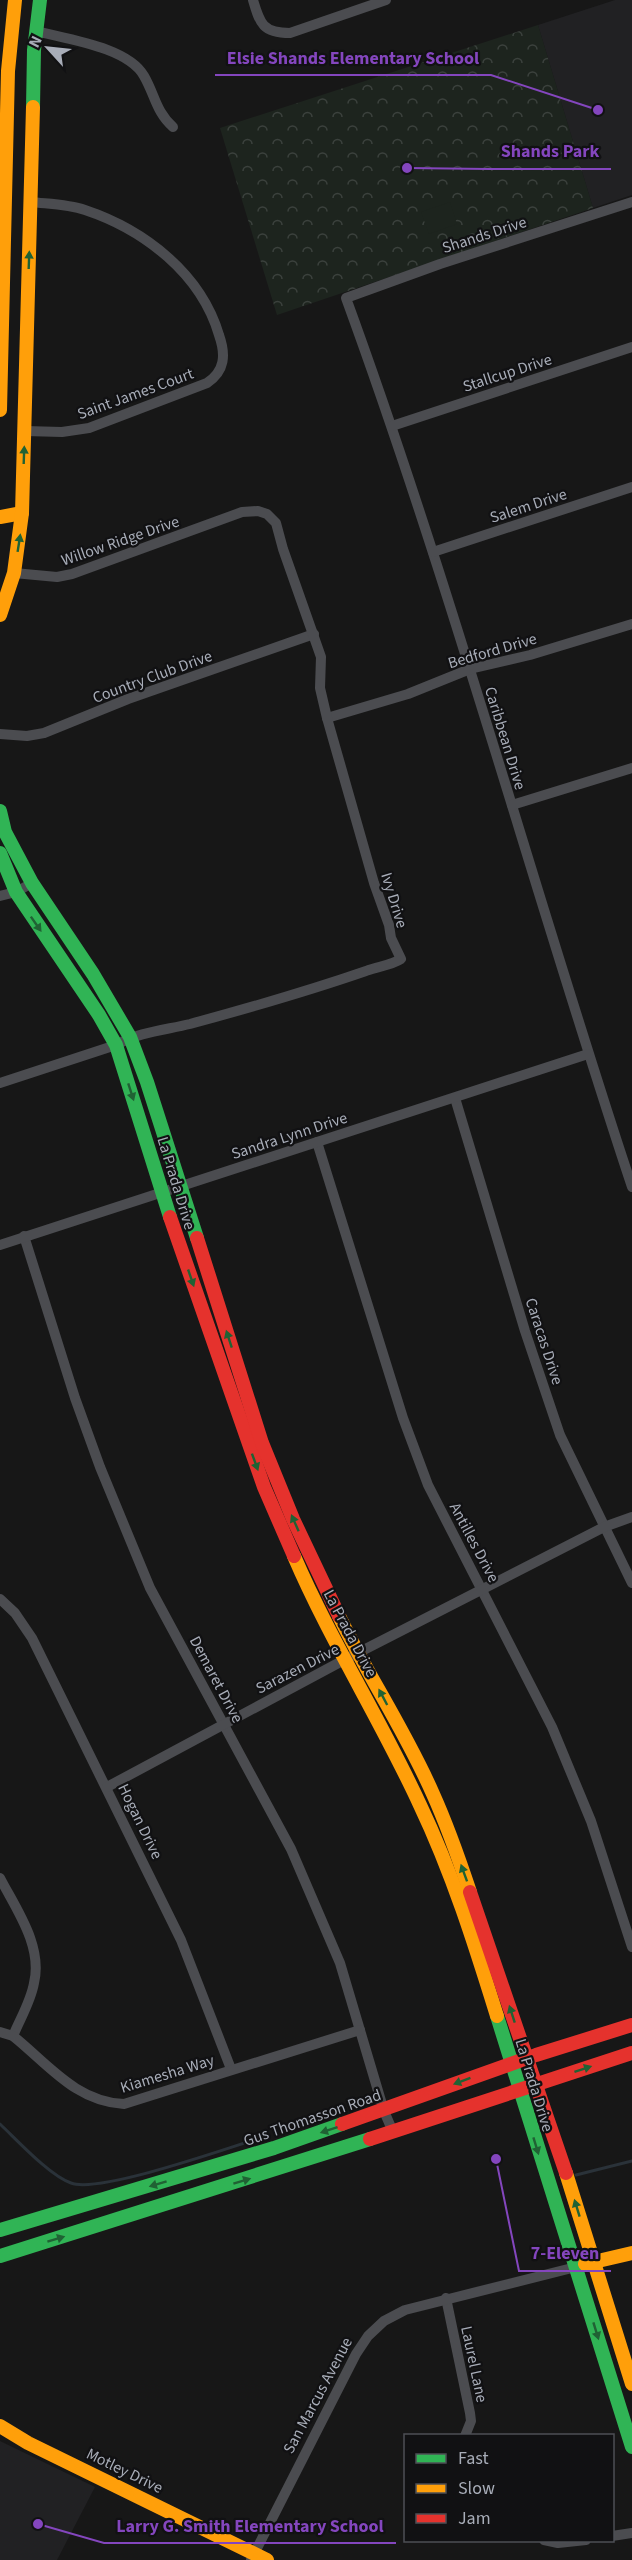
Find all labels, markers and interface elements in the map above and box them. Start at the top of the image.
north arrow [18,18,78,78]
text: N [23,32,48,51]
callout: Elsie Shands Elementary School [215,39,491,75]
text: Elsie Shands Elementary School [227,46,479,71]
callout: Shands Park [488,133,611,169]
text: Shands Park [501,139,599,164]
street label: Shands Drive [439,211,529,259]
one-way arrow [24,250,34,269]
street label: Stallcup Drive [460,348,555,398]
street label: Saint James Court [74,363,197,425]
one-way arrow [19,445,29,464]
street label: Salem Drive [487,483,570,529]
street label: Willow Ridge Drive [58,510,182,571]
one-way arrow [14,534,23,553]
street label: Bedford Drive [445,628,539,674]
street label: Country Club Drive [89,645,215,709]
street label: Caribbean Drive [479,684,531,793]
street label: Ivy Drive [375,870,413,931]
one-way arrow [30,915,42,931]
one-way arrow [127,1083,137,1101]
street label: Sandra Lynn Drive [228,1107,350,1165]
street label: La Prada Drive [151,1134,201,1233]
one-way arrow [186,1269,196,1287]
street label: Caracas Drive [520,1295,568,1388]
one-way arrow [223,1330,233,1348]
one-way arrow [250,1453,260,1471]
street label: Antilles Drive [444,1499,504,1586]
one-way arrow [290,1514,299,1531]
street label: La Prada Drive [318,1586,382,1681]
street label: Demaret Drive [184,1632,248,1727]
street label: Sarazen Drive [252,1638,343,1699]
one-way arrow [378,1688,388,1705]
street label: Hogan Drive [112,1780,168,1863]
one-way arrow [459,1864,468,1882]
one-way arrow [507,2005,516,2023]
street label: La Prada Drive [509,2036,559,2135]
street label: Kiamesha Way [118,2049,217,2099]
one-way arrow [574,2064,592,2073]
one-way arrow [453,2077,471,2087]
street label: Gus Thomasson Road [241,2084,384,2152]
one-way arrow [320,2126,338,2135]
one-way arrow [532,2137,542,2155]
one-way arrow [233,2176,251,2185]
one-way arrow [149,2180,167,2189]
one-way arrow [572,2199,581,2217]
one-way arrow [47,2234,65,2243]
callout: 7-Eleven [519,2235,611,2271]
text: 7-Eleven [531,2241,599,2266]
one-way arrow [592,2323,601,2341]
street label: Laurel Lane [455,2324,493,2405]
street label: San Marcus Avenue [278,2333,358,2458]
legend [404,2434,614,2542]
street label: Motley Drive [82,2443,167,2499]
text: Fast [458,2446,489,2471]
text: Slow [458,2476,495,2501]
text: Jam [458,2506,491,2531]
callout: Larry G. Smith Elementary School [104,2507,396,2543]
text: Larry G. Smith Elementary School [116,2514,384,2539]

